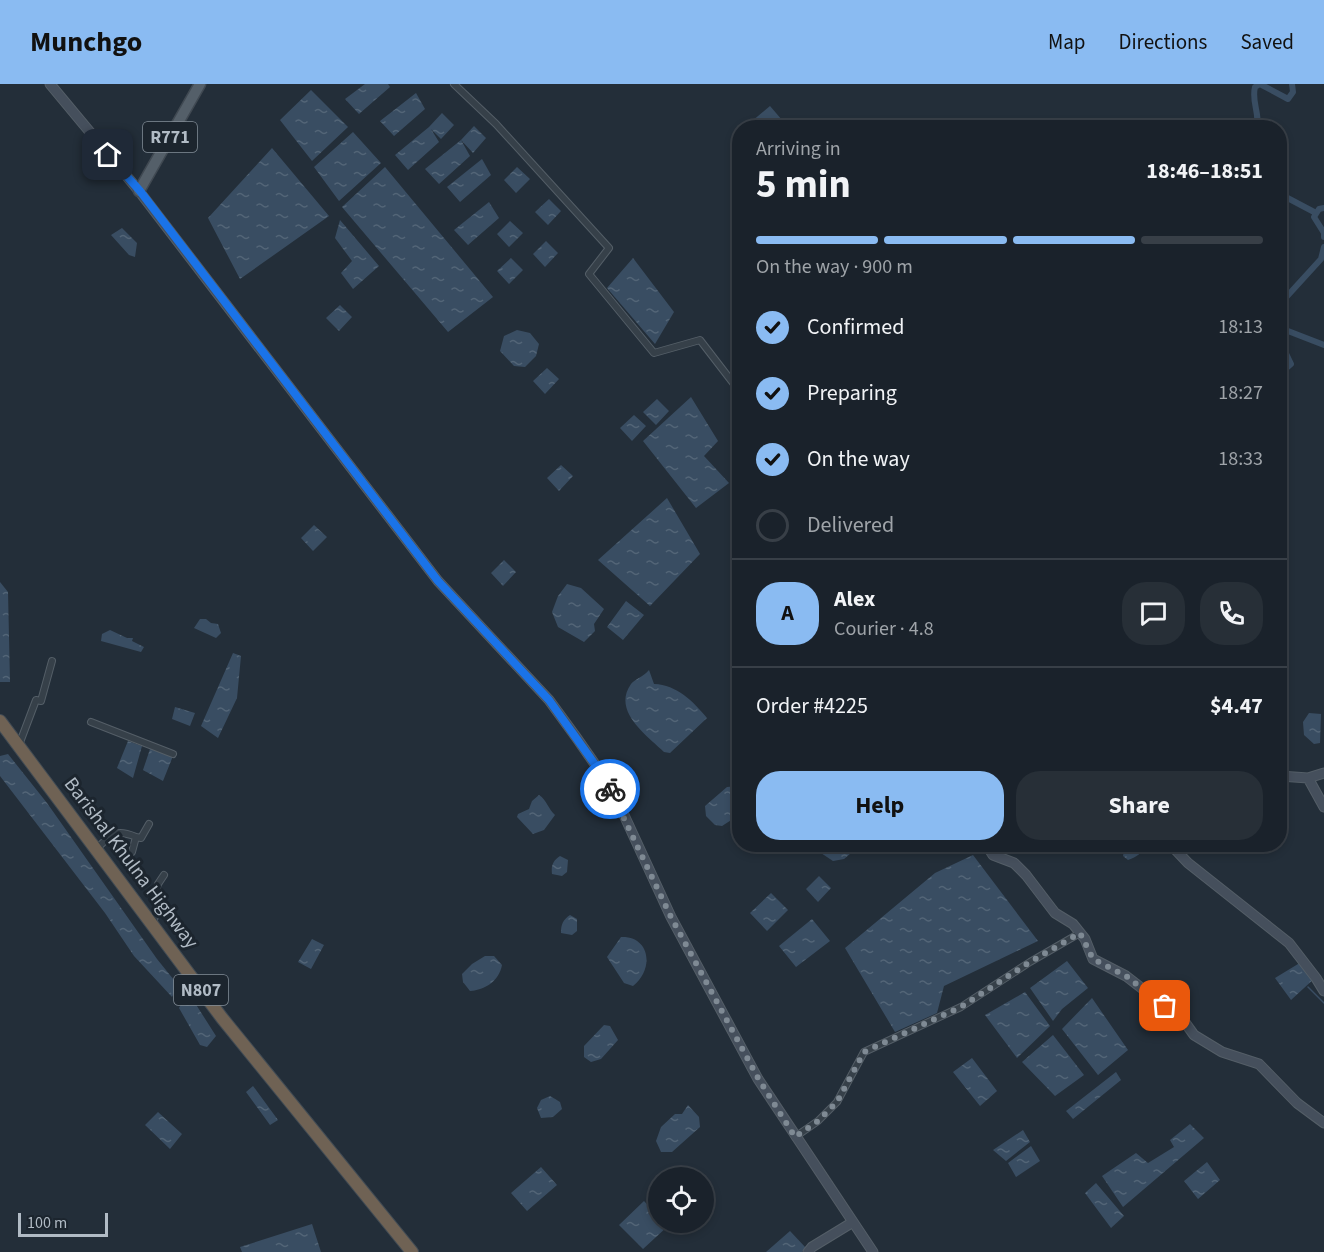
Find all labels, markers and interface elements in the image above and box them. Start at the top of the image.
text: Munchgo [30,22,142,62]
text: Map [1048,27,1086,57]
text: Directions [1119,27,1207,57]
text: Saved [1240,27,1294,57]
road number: R771 [143,122,197,152]
pin [82,129,133,180]
text: Arriving in [756,135,841,163]
icon: home [91,138,124,171]
text: 18:46–18:51 [1146,155,1263,187]
text: 5 min [756,157,851,213]
text: On the way · 900 m [756,253,913,281]
icon: check [756,311,789,344]
text: Confirmed [807,311,904,343]
text: 18:13 [1218,313,1263,341]
icon: check [756,377,789,410]
text: Preparing [807,377,897,409]
text: 18:27 [1218,379,1263,407]
icon: check [756,443,789,476]
text: On the way [807,443,910,475]
text: 18:33 [1218,445,1263,473]
text: Delivered [807,509,894,541]
button: chat [1122,582,1185,645]
button: phone [1200,582,1263,645]
text: Alex [834,583,875,615]
text: A [781,597,794,629]
text: Courier · 4.8 [834,615,934,643]
text: Order #4225 [756,690,868,722]
text: $4.47 [1210,690,1263,722]
courier [580,759,640,819]
street label: Barishal Khulna Highway [57,771,205,955]
button: Help [756,771,1004,840]
button: Share [1016,771,1263,840]
icon: bike [594,773,627,806]
road number: N807 [174,975,228,1005]
pin [1139,980,1190,1031]
icon: bag [1148,989,1181,1022]
map controls [648,1167,714,1233]
button: locate [648,1167,714,1233]
scale bar [18,1210,108,1238]
text: 100 m [27,1212,67,1234]

